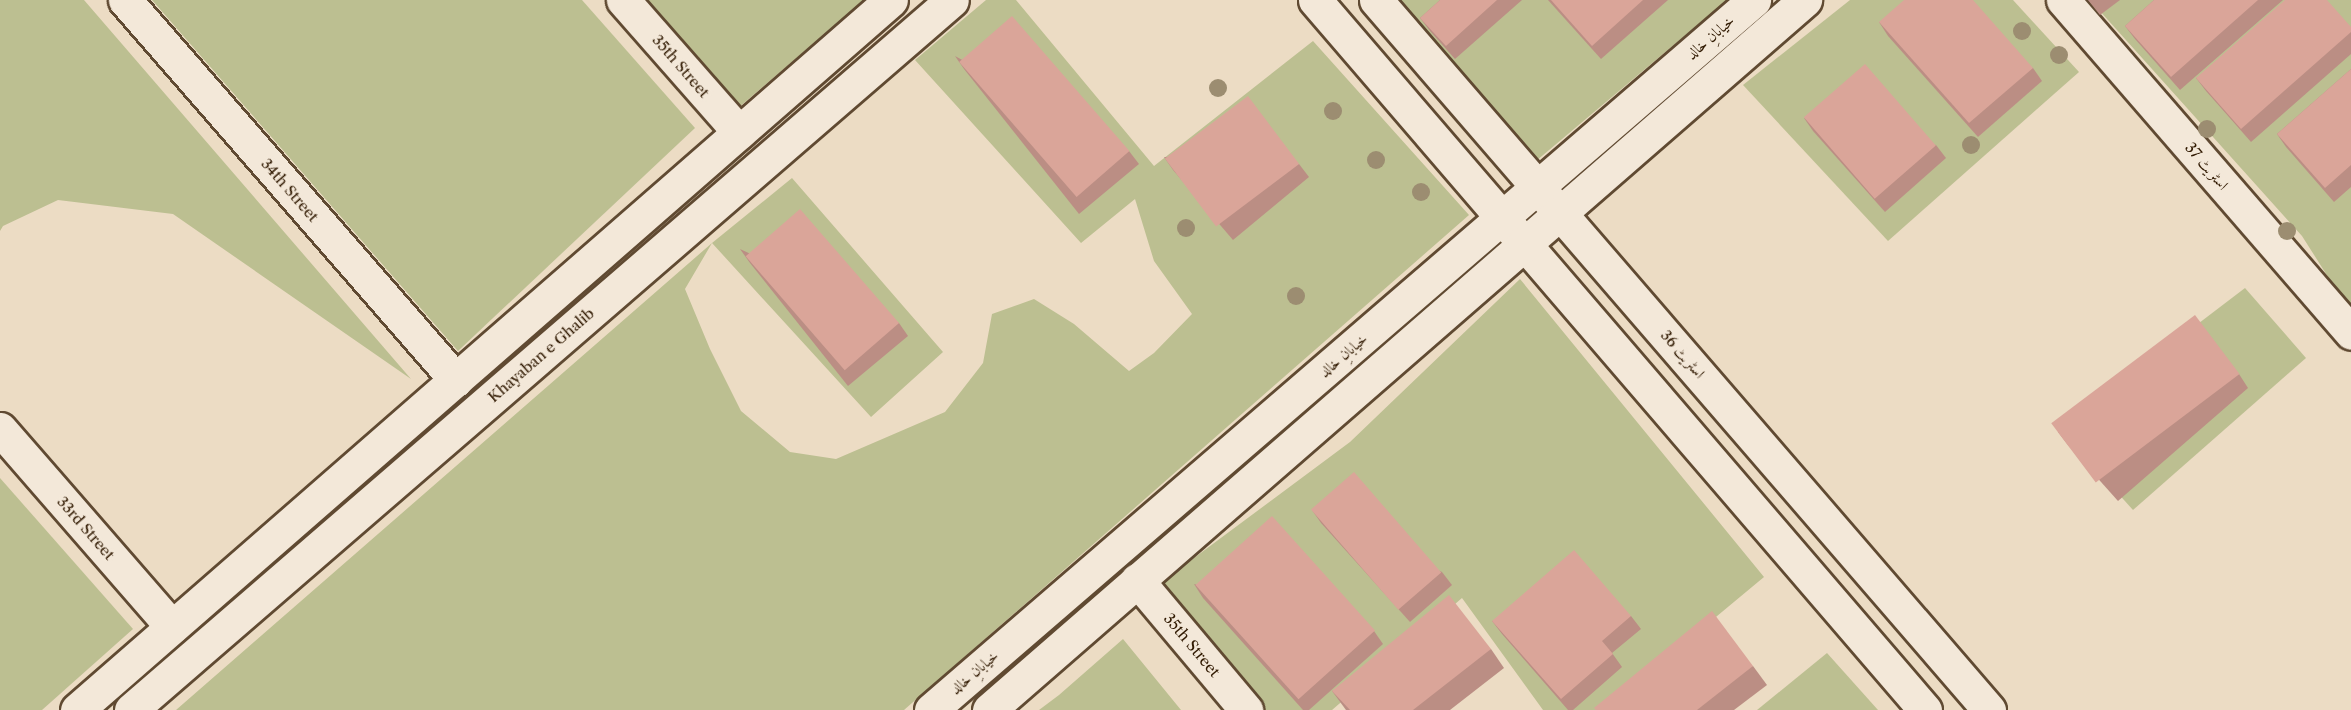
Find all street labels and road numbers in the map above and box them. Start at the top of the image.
street label: خیابانِ خالد [1682,11,1738,63]
street label: 35th Street [649,31,713,101]
street label: اسٹریٹ 37 [2182,139,2232,193]
street label: 34th Street [258,155,322,225]
street label: Khayaban e Ghalib [484,304,598,406]
street label: اسٹریٹ 36 [1657,326,1709,382]
street label: خیابانِ خالد [1315,329,1371,381]
street label: 33rd Street [54,493,118,563]
street label: 35th Street [1160,609,1224,681]
street label: خیابانِ خالد [946,646,1002,698]

